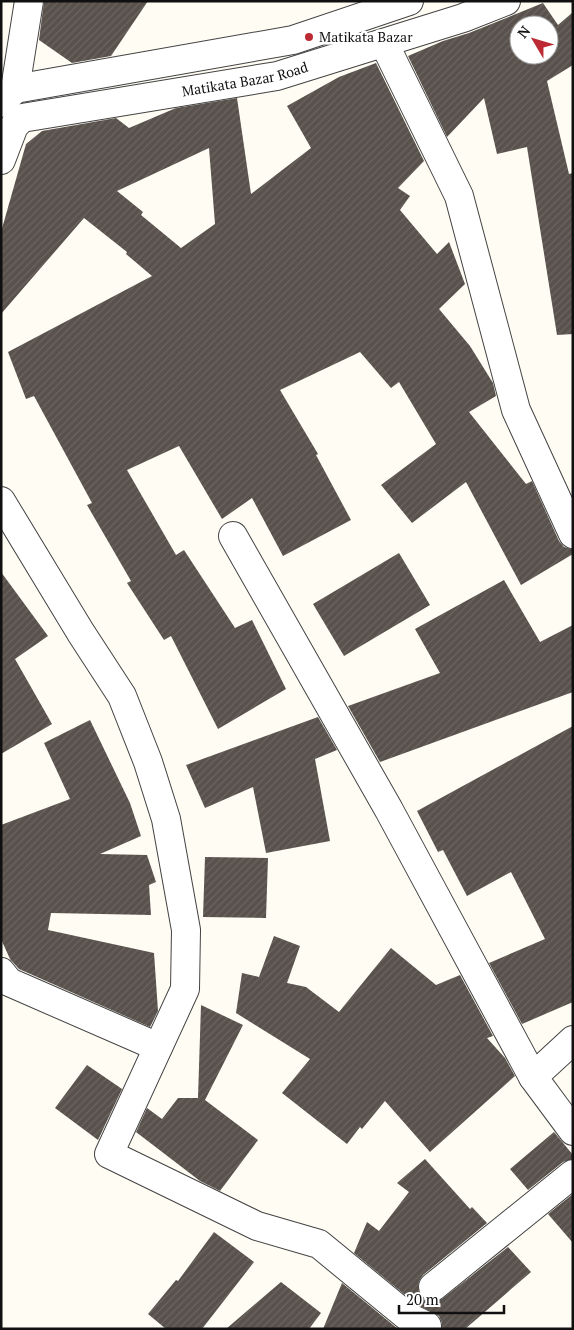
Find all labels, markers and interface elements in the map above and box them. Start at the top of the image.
north arrow [509,15,559,65]
text: N [513,21,534,42]
place label: Matikata Bazar [319,27,413,46]
marker: Matikata Bazar [303,31,315,43]
street label: Matikata Bazar Road [180,57,310,101]
scale bar [399,1282,504,1314]
text: 20 m [406,1289,439,1309]

